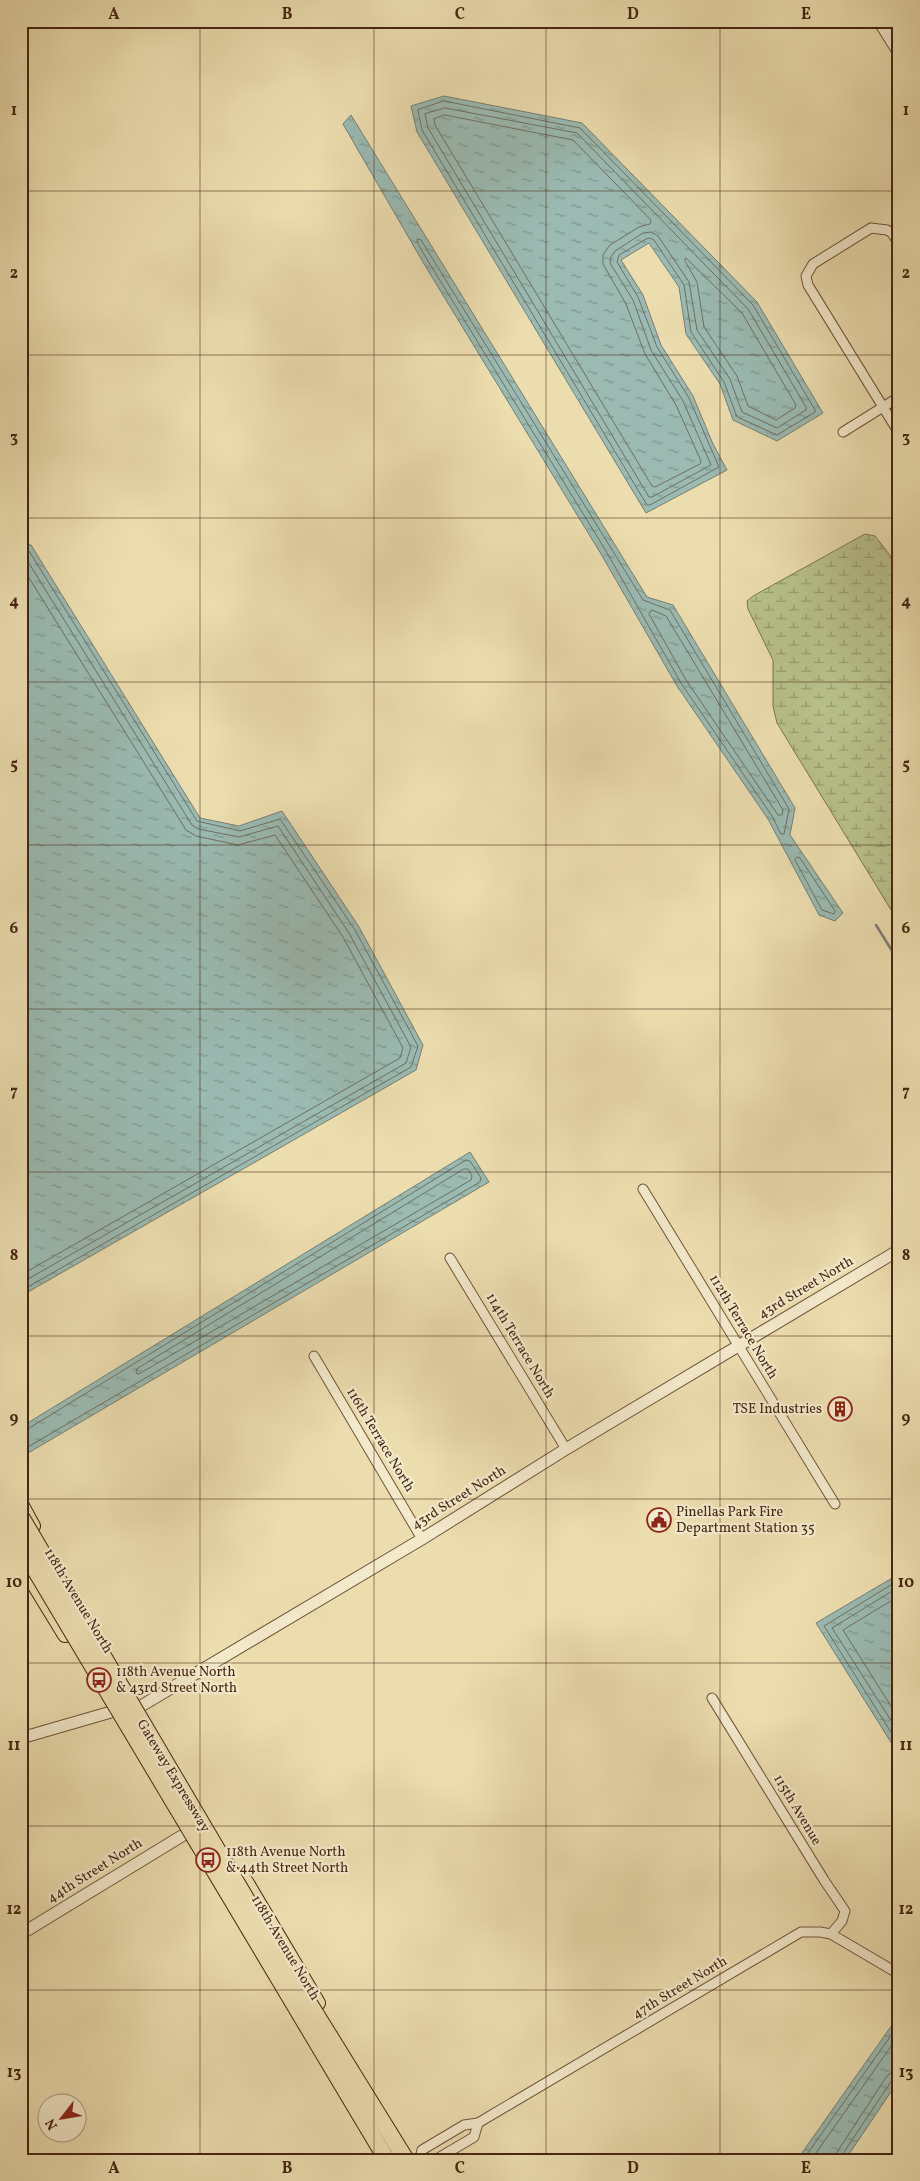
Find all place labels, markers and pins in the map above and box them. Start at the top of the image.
building icon: TSE Industries [827,1396,853,1422]
place label: TSE Industries [733,1400,822,1419]
place label: Pinellas Park Fire Department Station 35 [676,1503,815,1538]
public building icon: Pinellas Park Fire Department Station 35 [646,1507,672,1533]
place label: 118th Avenue North & 43rd Street North [116,1663,237,1698]
bus stop icon: 118th Avenue North & 43rd Street North [86,1667,112,1693]
place label: 118th Avenue North & 44th Street North [226,1843,348,1878]
bus stop icon: 118th Avenue North & 44th Street North [195,1847,221,1873]

